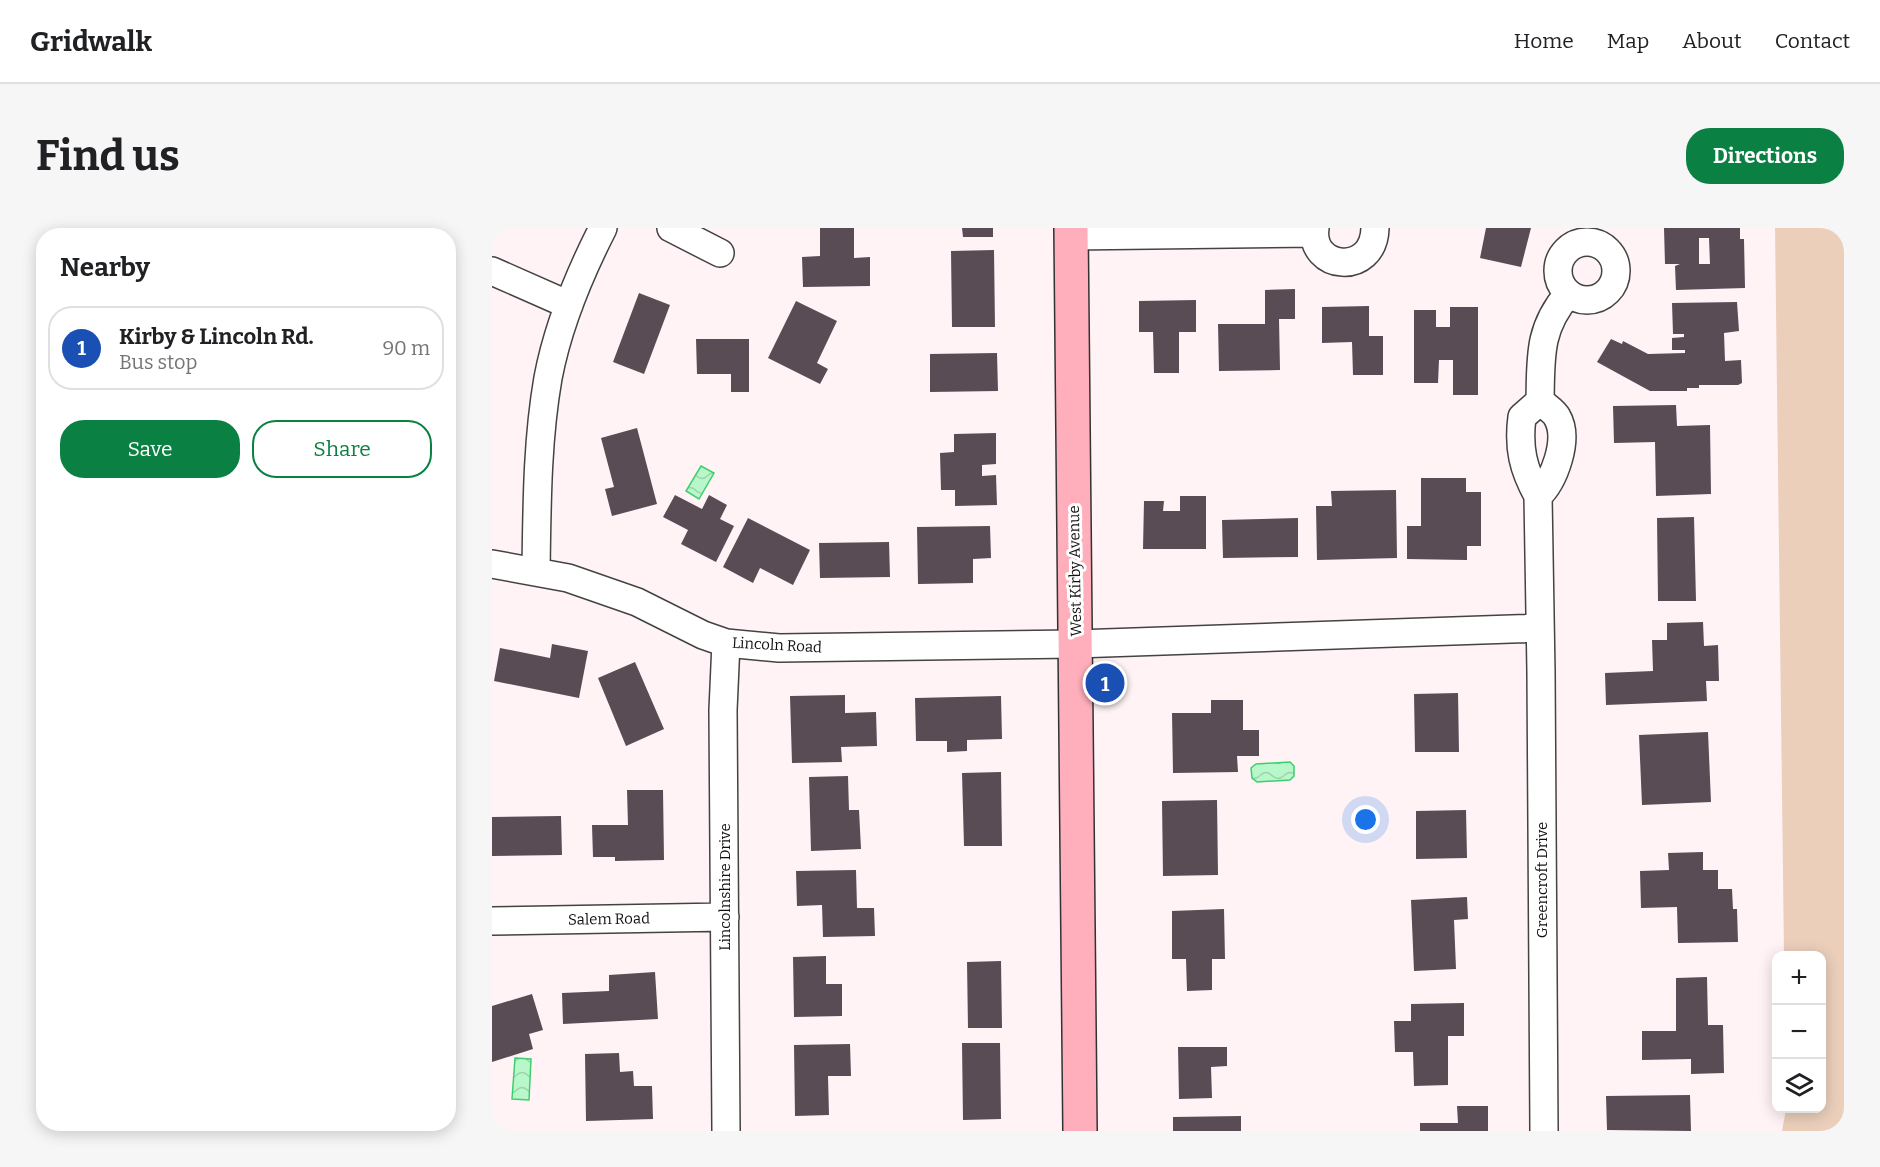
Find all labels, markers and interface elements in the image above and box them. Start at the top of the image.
text: Gridwalk [30,25,152,58]
text: Home [1514,28,1574,54]
text: Map [1607,28,1649,54]
text: About [1682,28,1742,54]
text: Contact [1775,28,1850,54]
button: Directions [1686,128,1844,184]
text: Find us [36,131,180,181]
text: Nearby [60,252,150,283]
text: Kirby & Lincoln Rd. [119,323,314,350]
text: 1 [77,336,86,360]
text: 90 m [382,336,430,360]
text: Bus stop [119,350,197,374]
button: Save [60,420,240,478]
button: Share [252,420,432,478]
street label: West Kirby Avenue [1065,505,1085,637]
street label: Lincoln Road [732,634,823,656]
pin: 1 [1086,660,1124,706]
your location [1351,805,1380,834]
street label: Greencroft Drive [1533,822,1551,938]
street label: Lincolnshire Drive [716,823,734,951]
street label: Salem Road [568,909,650,929]
map controls [1772,951,1826,1113]
button: + [1772,951,1826,1005]
button: − [1772,1005,1826,1059]
button: layers [1772,1059,1826,1113]

